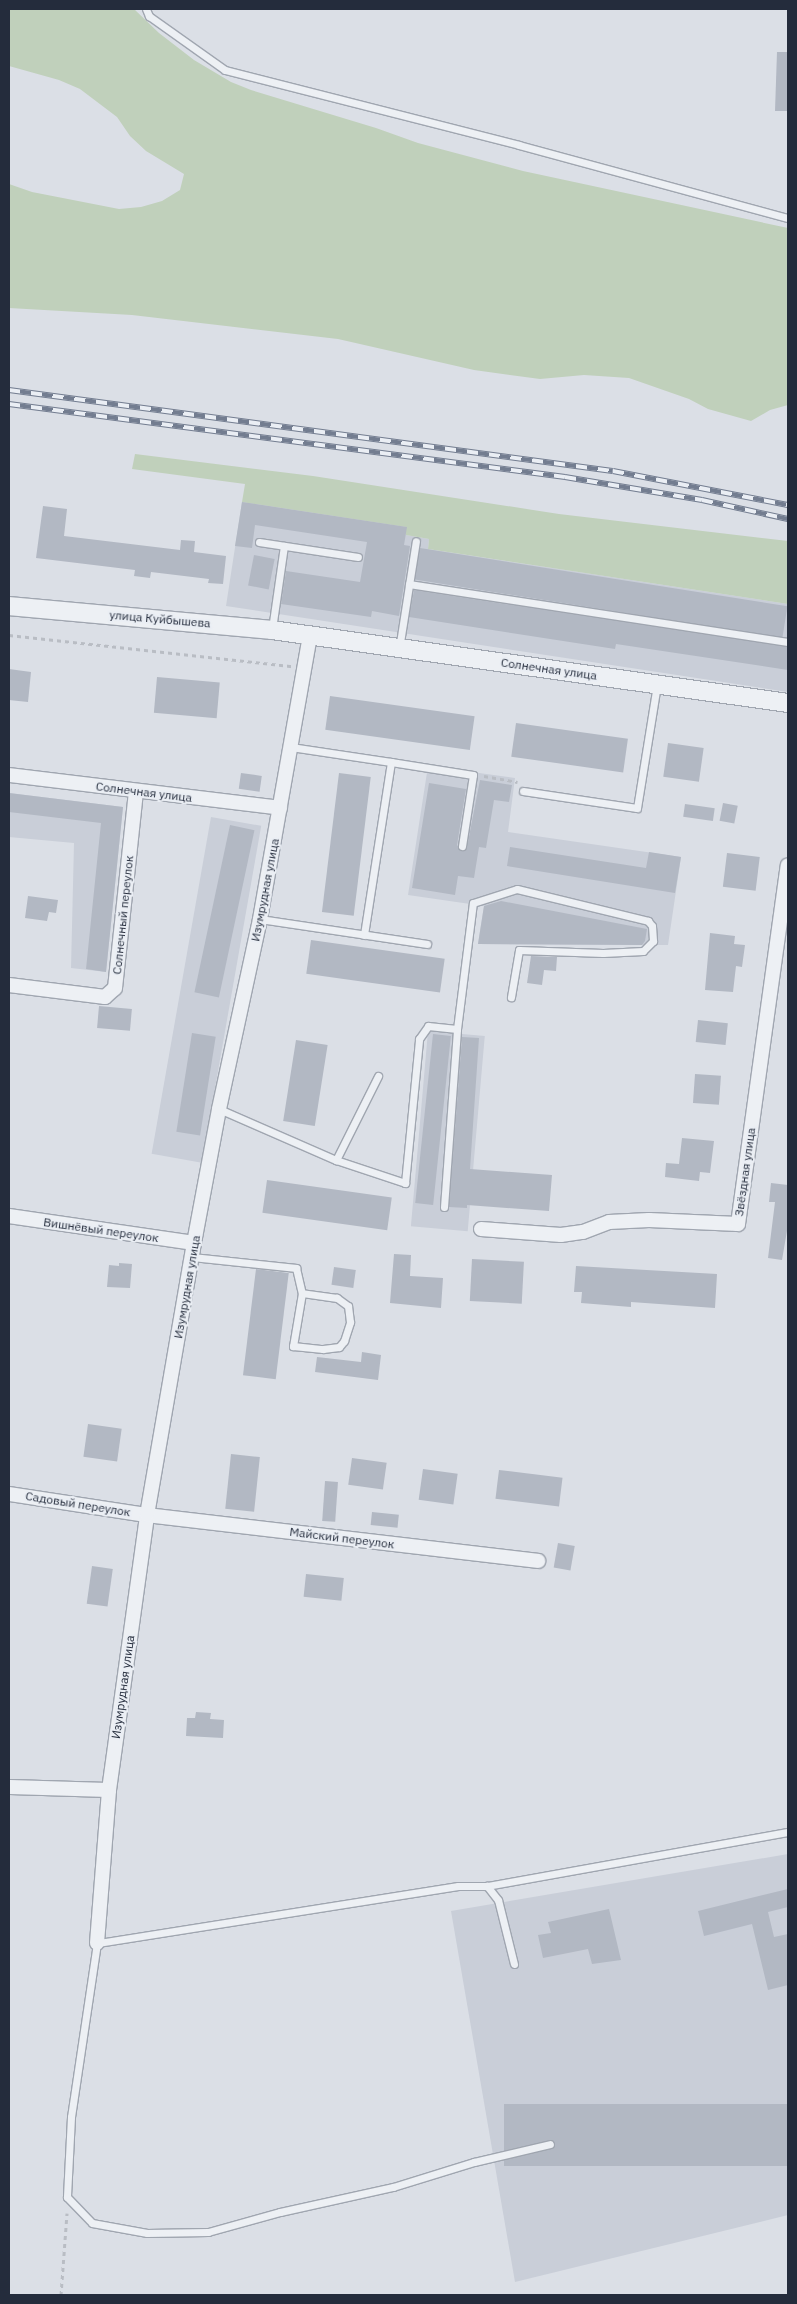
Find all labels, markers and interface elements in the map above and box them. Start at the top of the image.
street label: улица Куйбышева [109,607,211,631]
street label: Солнечная улица [500,655,598,683]
street label: Солнечная улица [95,779,193,805]
street label: Изумрудная улица [248,837,282,943]
street label: Солнечный переулок [110,855,136,975]
street label: Звёздная улица [732,1127,758,1217]
street label: Вишнёвый переулок [42,1215,160,1245]
street label: Изумрудная улица [171,1234,203,1340]
street label: Садовый переулок [24,1489,132,1519]
street label: Майский переулок [289,1524,395,1552]
street label: Изумрудная улица [109,1634,137,1740]

